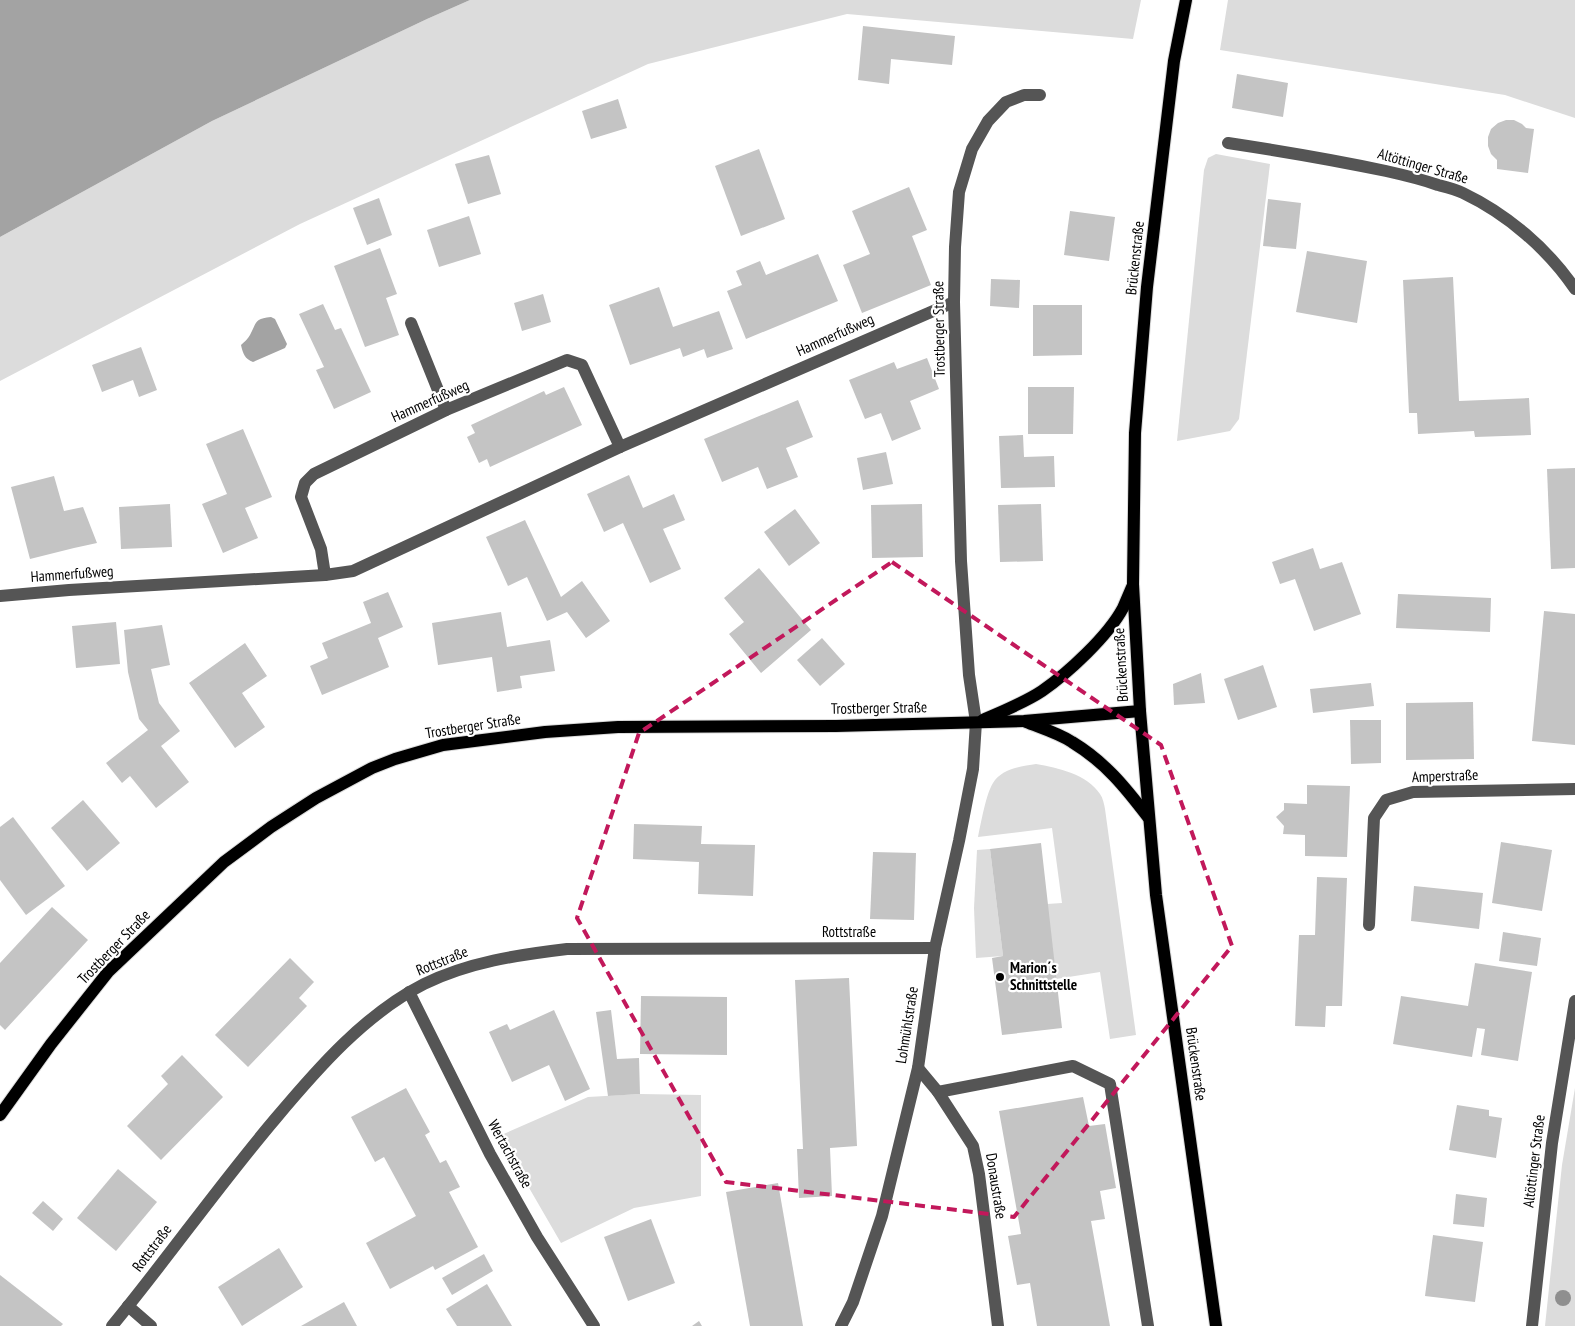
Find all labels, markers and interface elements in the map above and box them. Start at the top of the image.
street label: Altöttinger Straße [1376,144,1471,188]
street label: Brückenstraße [1121,220,1148,296]
street label: Trostberger Straße [928,281,949,377]
street label: Hammerfußweg [793,309,877,360]
street label: Hammerfußweg [388,375,472,426]
street label: Hammerfußweg [30,561,114,586]
street label: Brückenstraße [1109,627,1132,703]
street label: Trostberger Straße [831,697,927,718]
street label: Trostberger Straße [424,709,522,742]
street label: Amperstraße [1411,765,1479,786]
street label: Trostberger Straße [73,905,154,988]
street label: Rottstraße [822,922,876,941]
street label: Rottstraße [413,942,470,979]
place label: Marion´s Schnittstelle [1010,958,1077,994]
marker: Marion´s Schnittstelle [994,971,1006,983]
street label: Lohmühlstraße [891,985,922,1065]
street label: Brückenstraße [1182,1026,1211,1102]
street label: Altöttinger Straße [1518,1113,1549,1208]
street label: Wertachstraße [484,1116,537,1191]
street label: Donaustraße [982,1152,1011,1220]
street label: Rottstraße [128,1220,175,1275]

